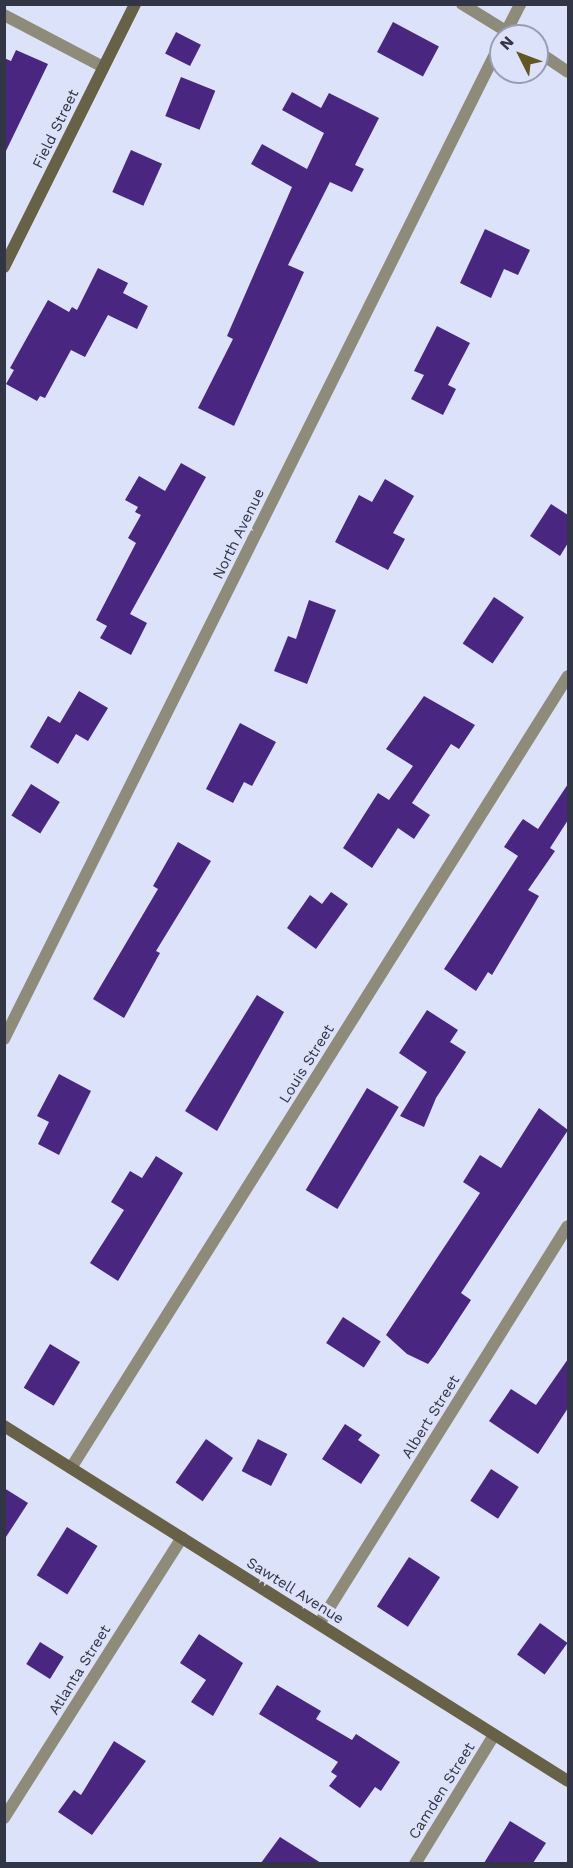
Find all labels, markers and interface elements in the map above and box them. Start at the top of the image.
north arrow [489,24,549,84]
text: N [496,32,518,54]
street label: Field Street [29,86,83,172]
street label: North Avenue [209,485,269,583]
street label: Louis Street [276,1021,338,1107]
street label: Albert Street [398,1372,464,1462]
street label: Sawtell Avenue [242,1554,348,1628]
street label: Atlanta Street [45,1622,115,1718]
street label: Camden Street [405,1739,479,1843]

